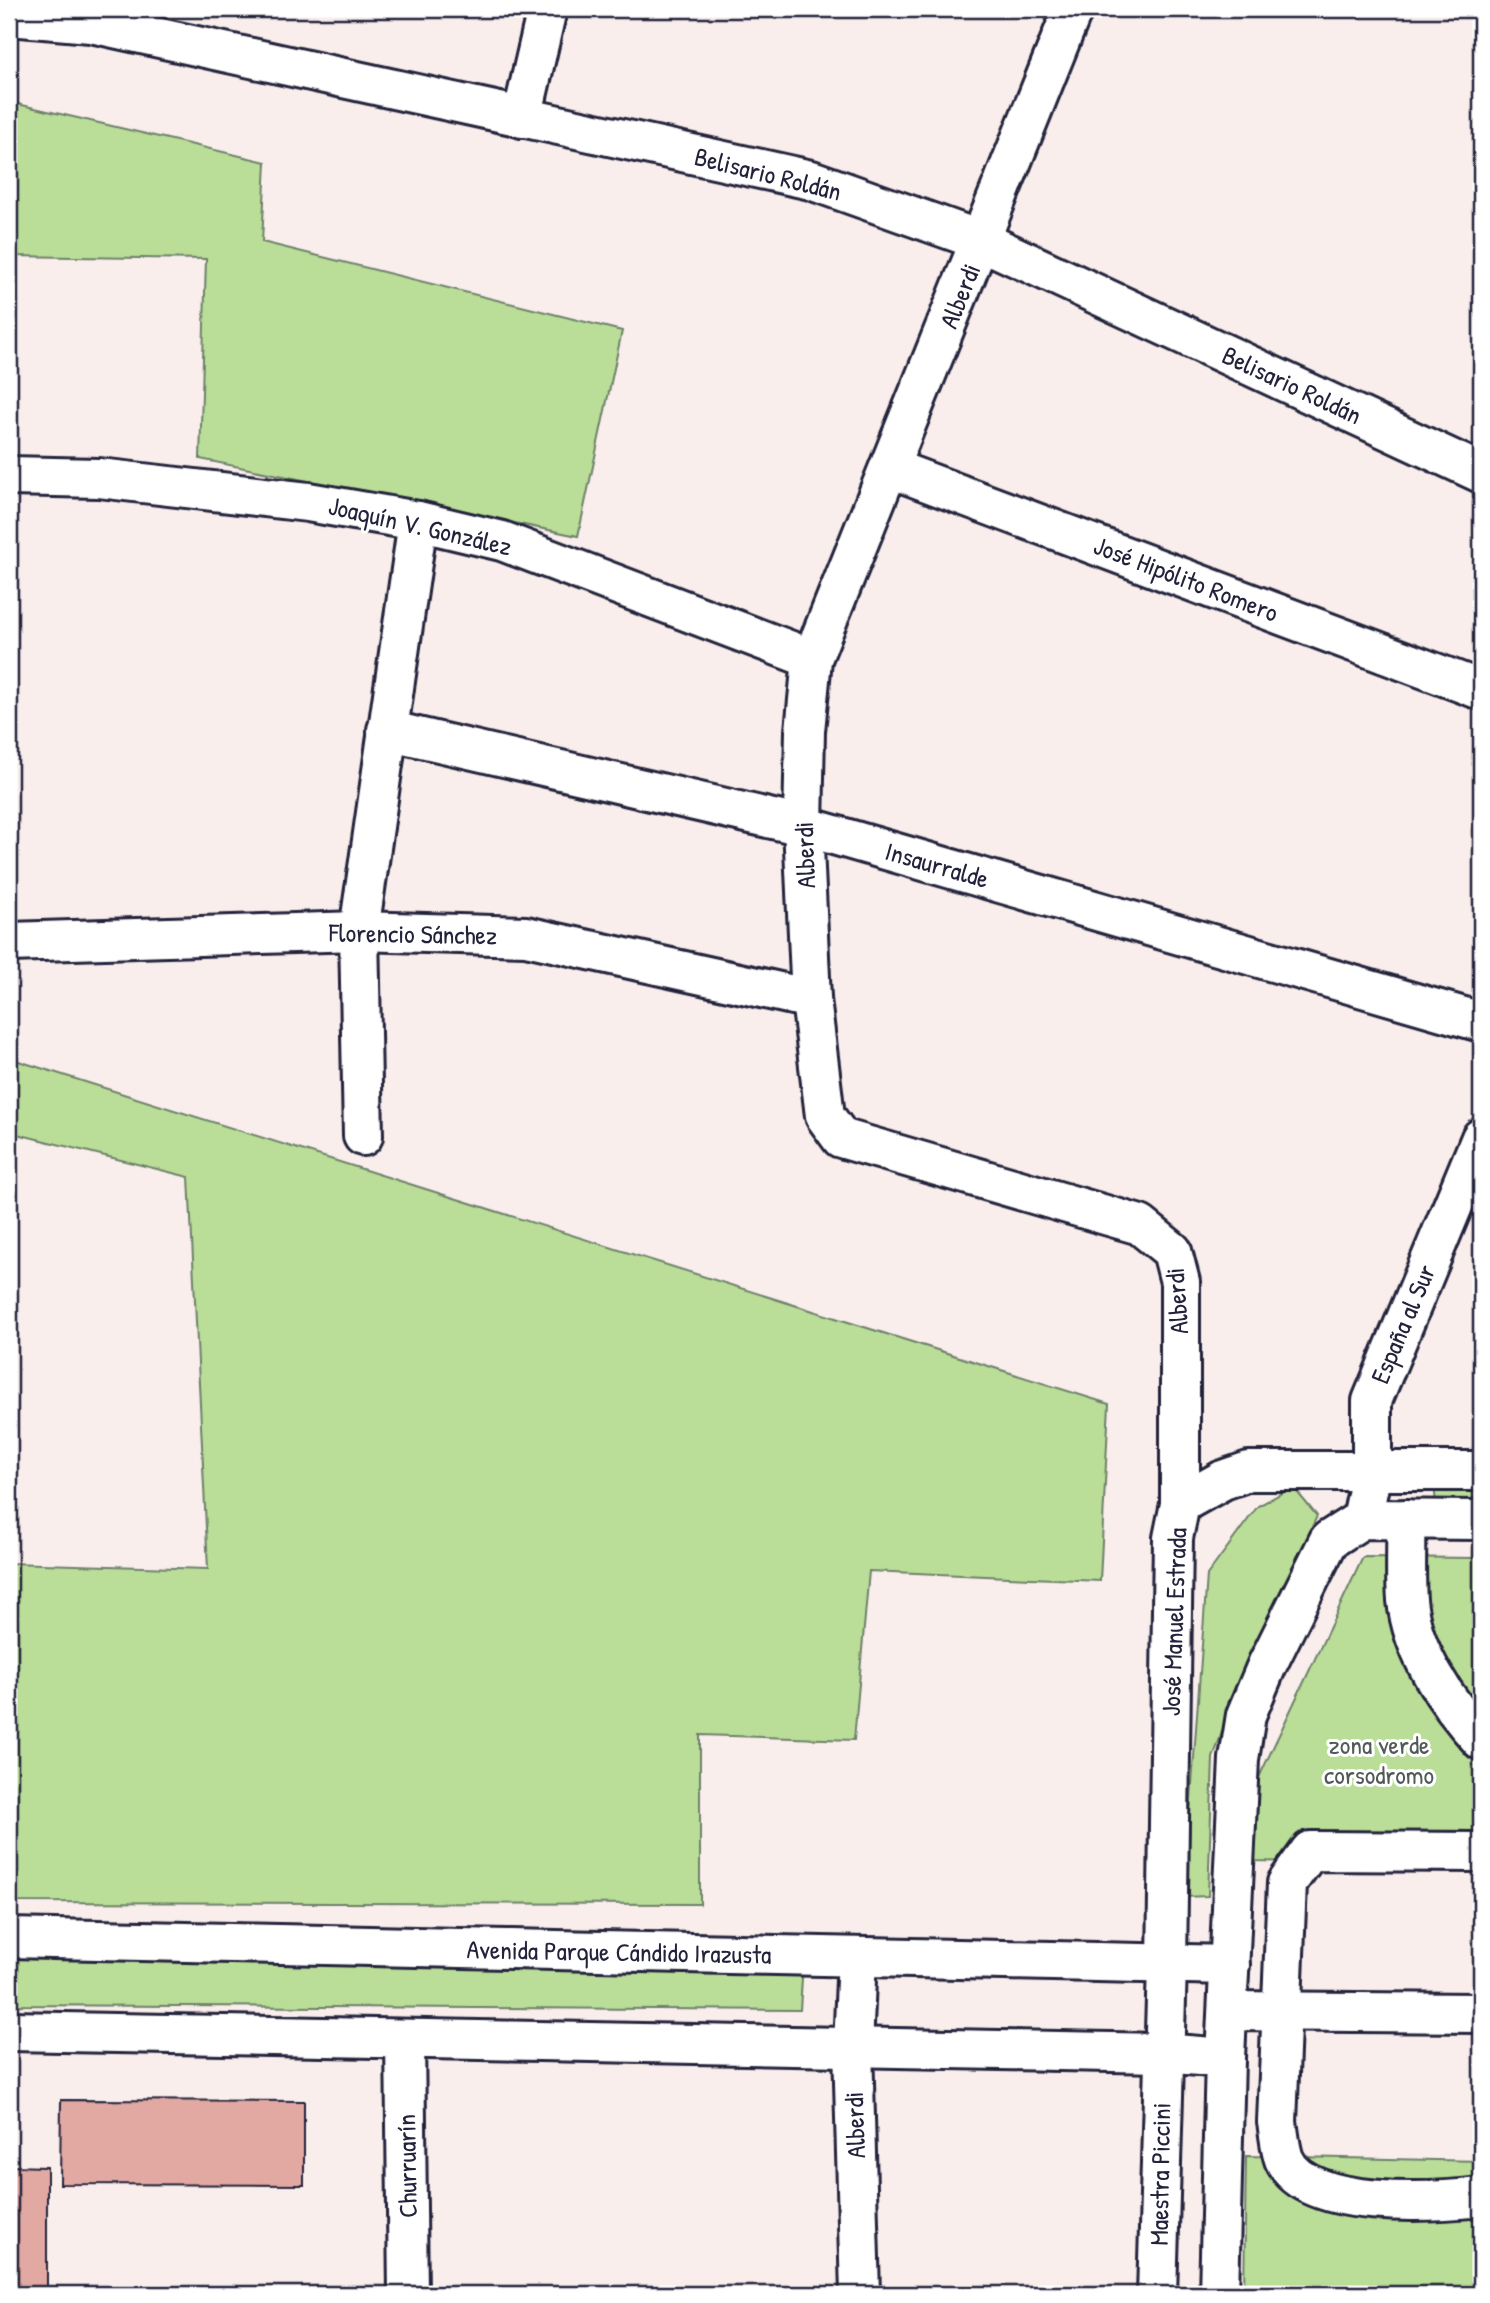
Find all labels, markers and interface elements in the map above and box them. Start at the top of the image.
street label: Belisario Roldán [691,138,845,209]
street label: Alberdi [931,258,988,333]
street label: Belisario Roldán [1217,337,1368,432]
street label: Joaquín V. González [325,487,515,564]
street label: José Hipólito Romero [1089,527,1283,630]
street label: Alberdi [786,821,823,889]
street label: Insaurralde [881,833,993,896]
street label: Florencio Sánchez [328,915,497,952]
street label: España al Sur [1362,1259,1443,1389]
street label: Alberdi [1157,1267,1196,1335]
street label: José Manuel Estrada [1153,1527,1194,1717]
park label: zona verde corsodromo [1324,1727,1434,1792]
street label: Avenida Parque Cándido Irazusta [466,1931,772,1972]
street label: Alberdi [836,2091,873,2159]
street label: Maestra Piccini [1141,2102,1178,2246]
street label: Churruarín [388,2114,425,2218]

